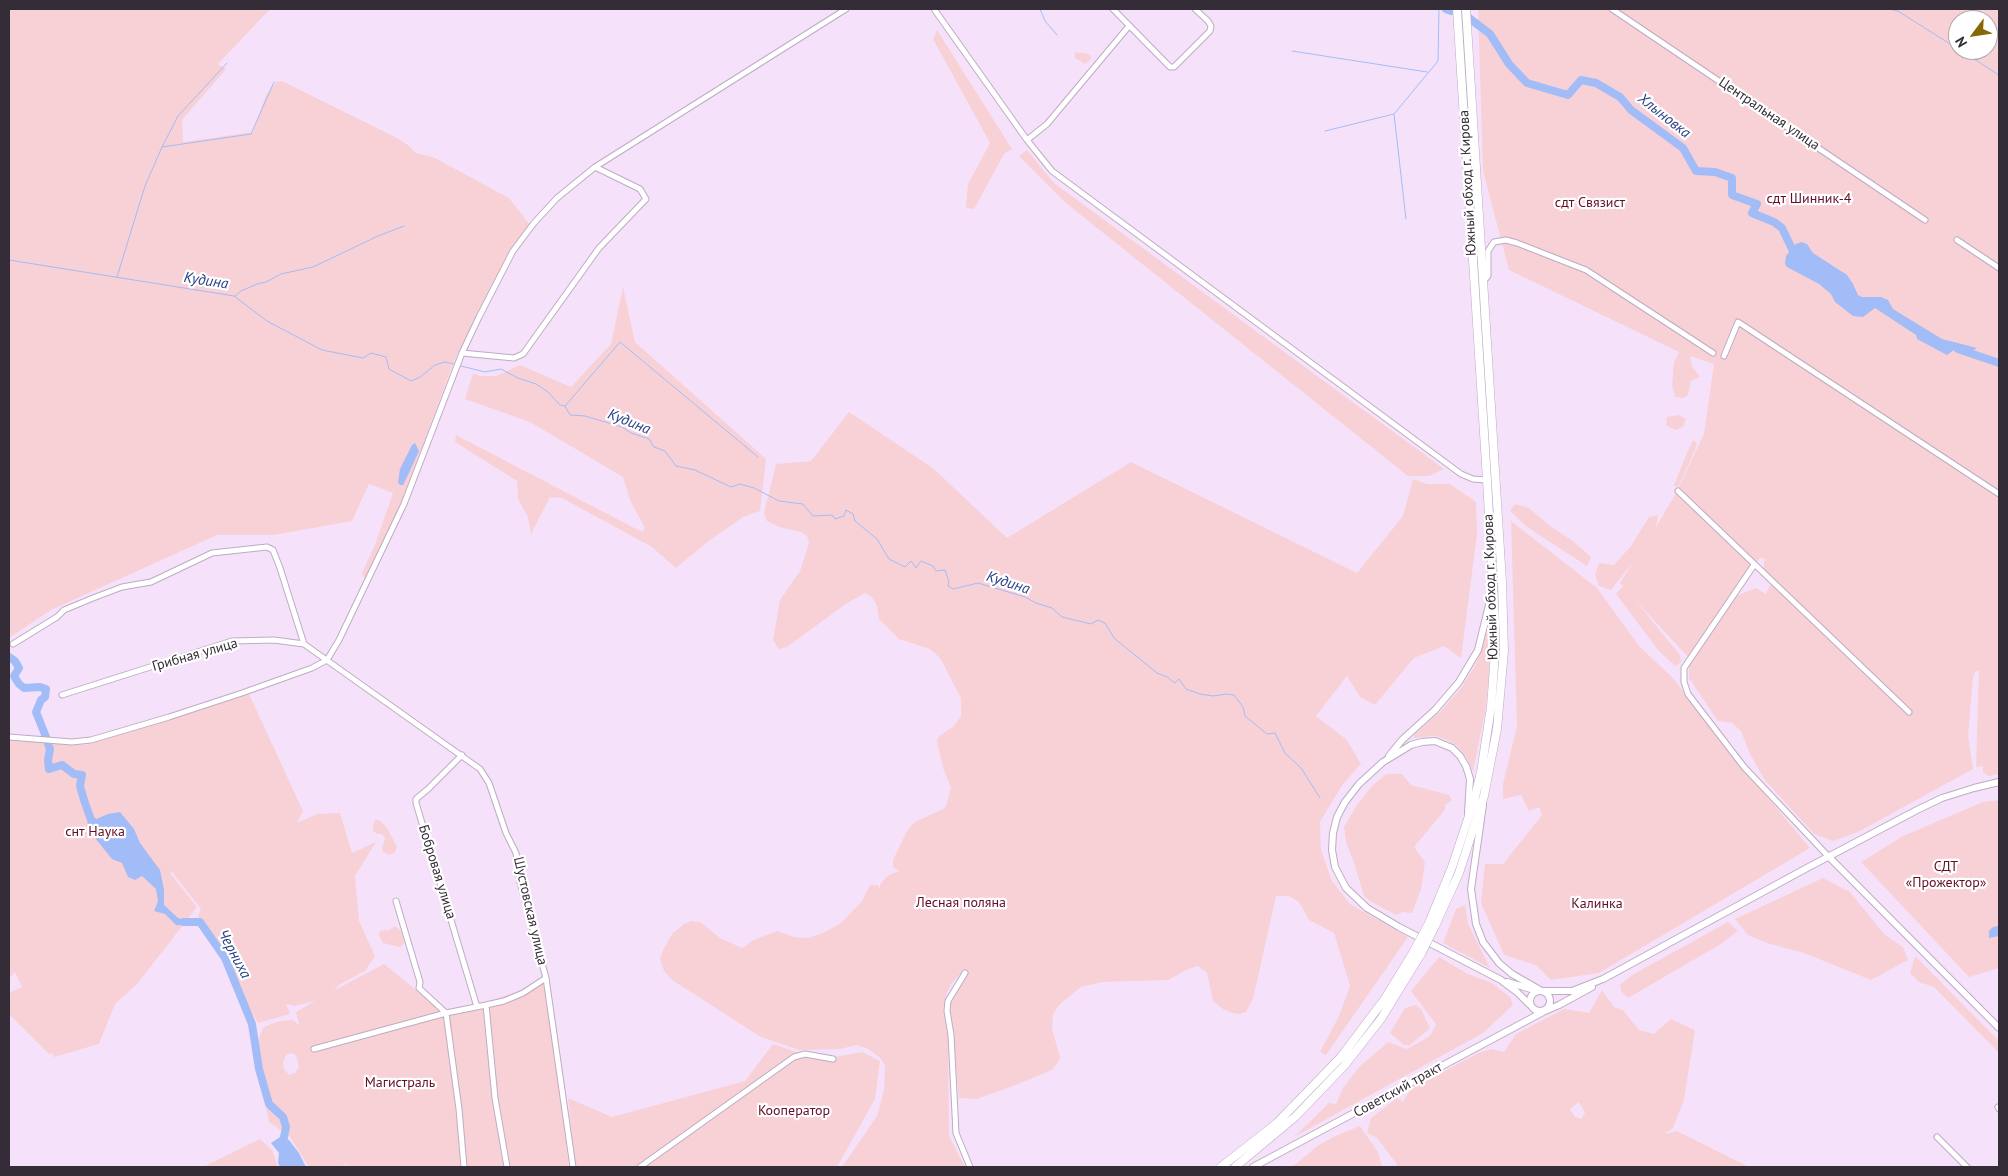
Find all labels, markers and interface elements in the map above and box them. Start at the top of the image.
north arrow [1948,10,1998,60]
text: N [1951,34,1971,51]
street label: Центральная улица [1715,74,1823,154]
water label: Хлыновка [1634,90,1694,142]
street label: Южный обход г. Кирова [1456,110,1480,256]
park label: сдт Шинник-4 [1767,191,1851,207]
park label: сдт Связист [1555,195,1625,211]
water label: Кудина [183,269,229,293]
water label: Кудина [605,405,653,439]
street label: Южный обход г. Кирова [1480,514,1502,660]
water label: Кудина [984,568,1032,598]
street label: Грибная улица [150,635,240,675]
street label: Бобровая улица [415,823,459,921]
park label: снт Наука [65,824,125,840]
street label: Шустовская улица [509,855,551,967]
park label: СДТ «Прожектор» [1906,859,1986,892]
park label: Лесная поляна [916,895,1006,911]
park label: Калинка [1571,896,1623,912]
water label: Черниха [214,926,254,982]
street label: Советский тракт [1351,1059,1445,1121]
park label: Магистраль [365,1075,435,1091]
park label: Кооператор [758,1103,830,1119]

